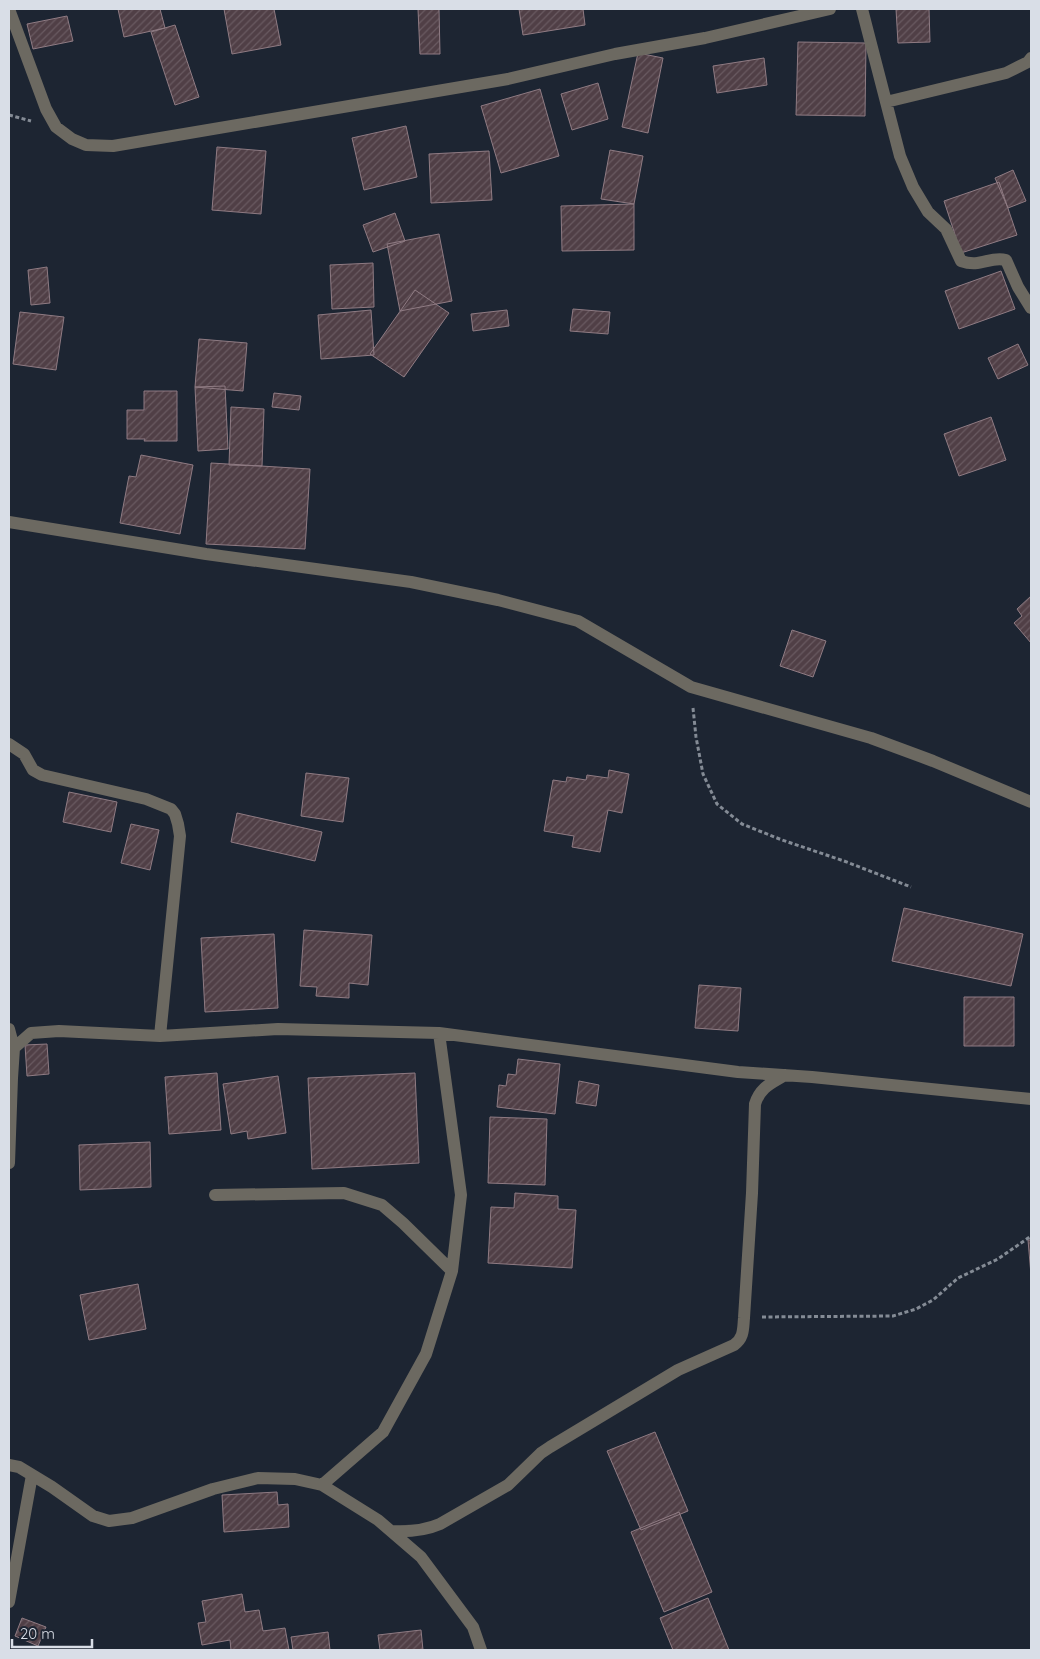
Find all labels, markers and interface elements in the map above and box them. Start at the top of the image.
scale bar [12,1616,92,1648]
text: 20 m [20,1624,55,1643]

